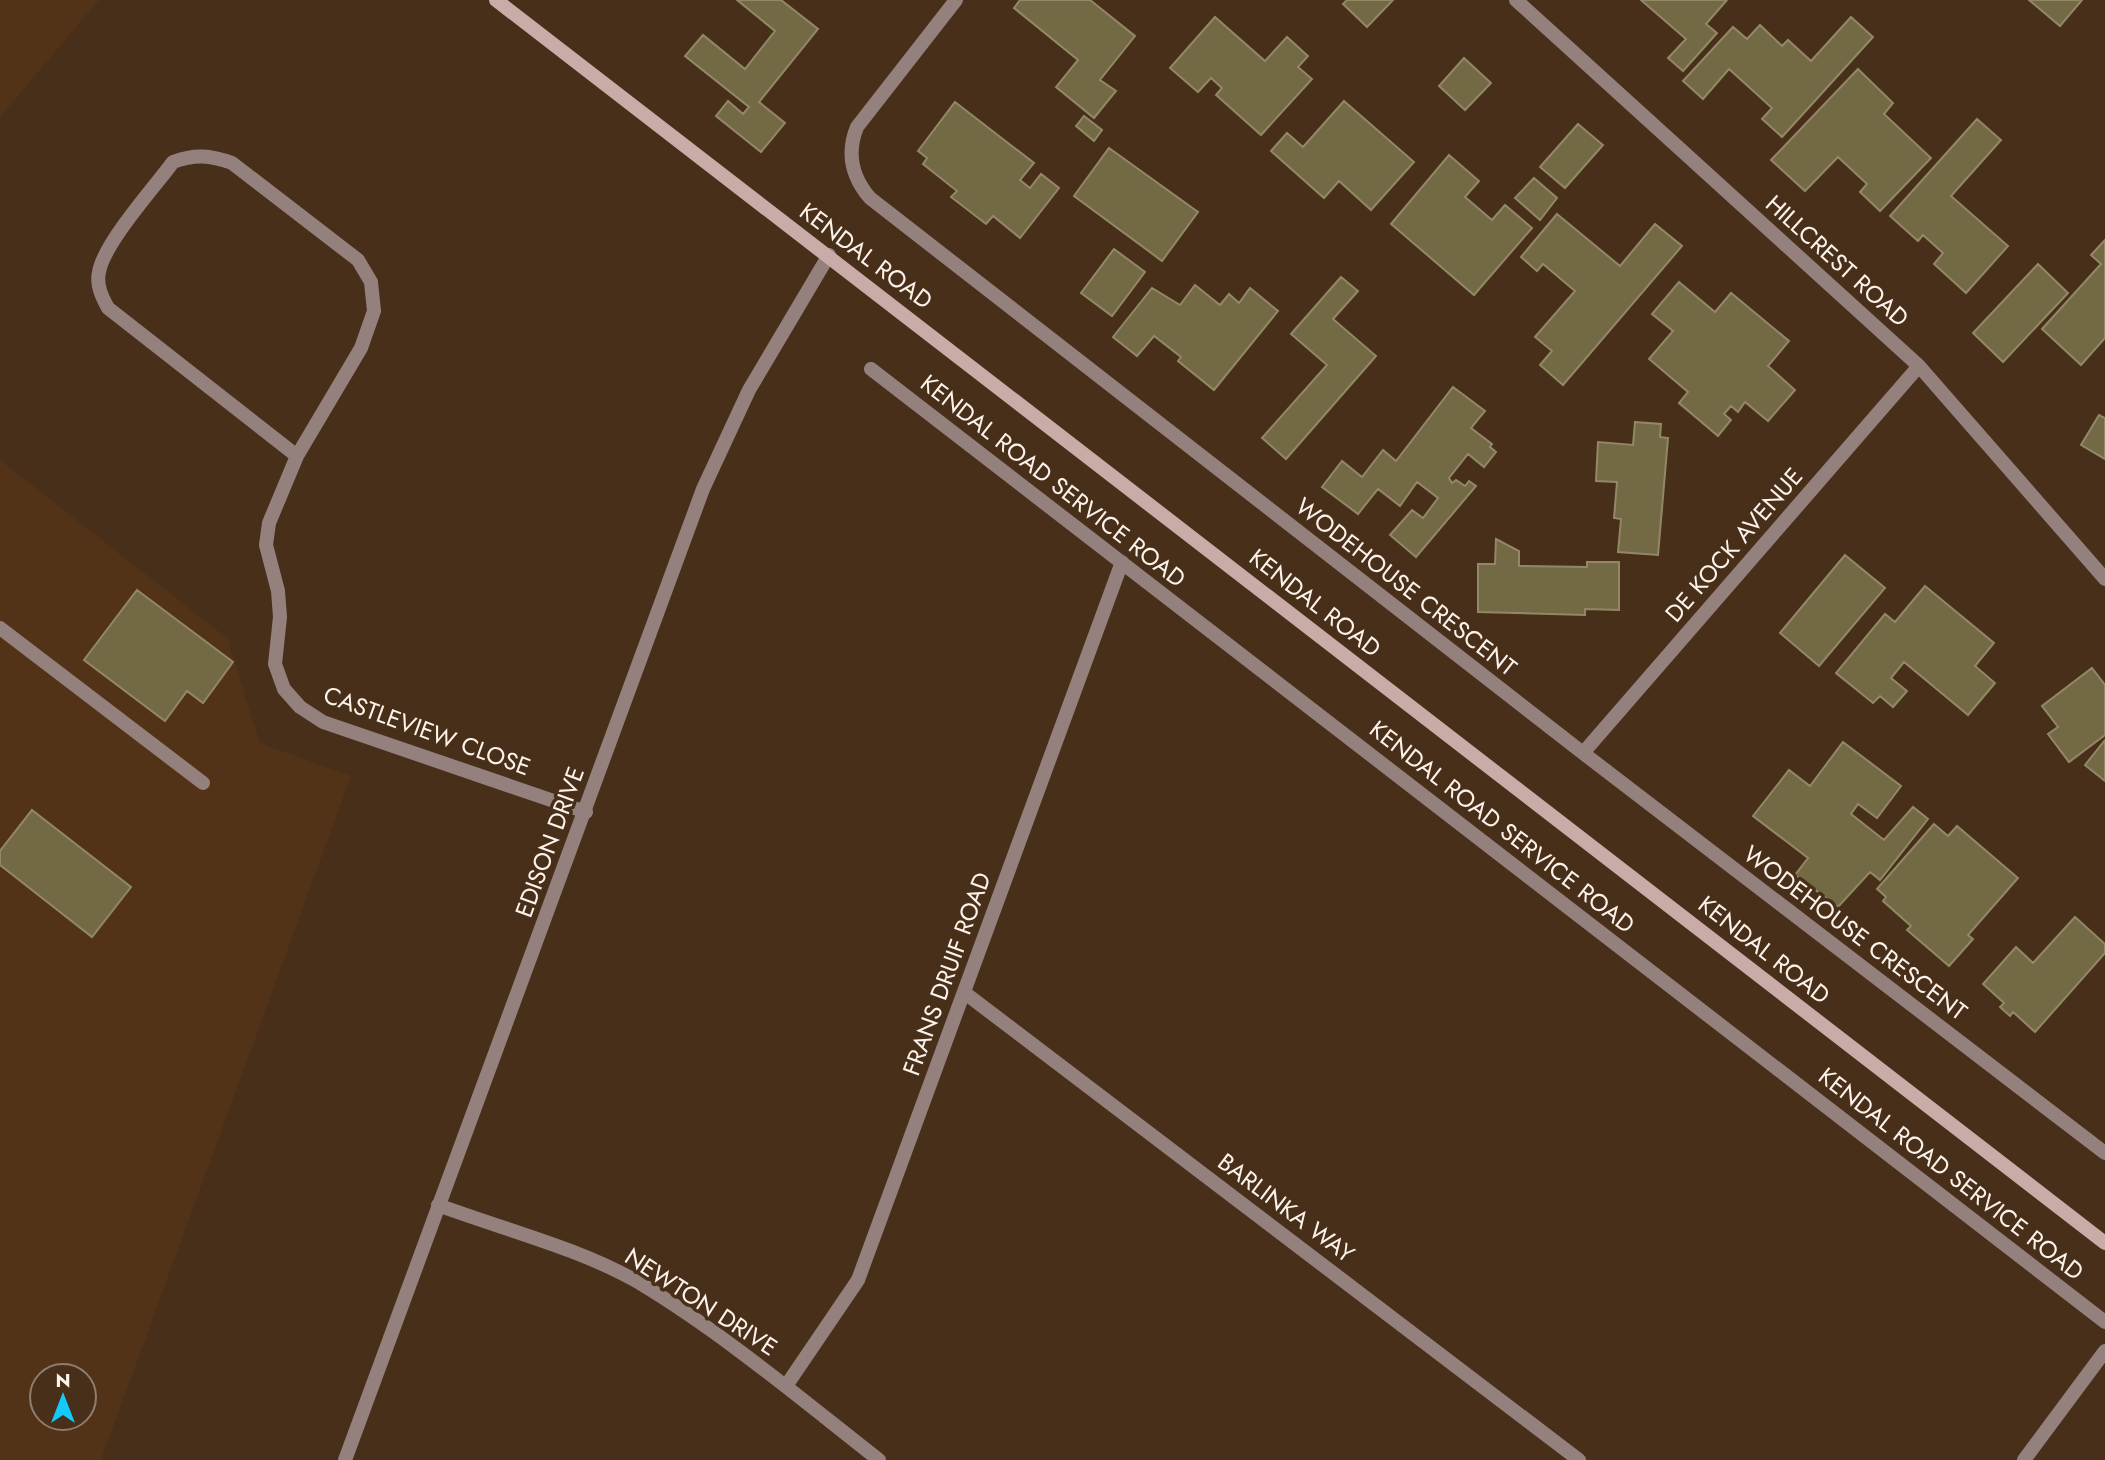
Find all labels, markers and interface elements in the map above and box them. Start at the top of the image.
street label: HILLCREST ROAD [1758,187,1917,335]
street label: KENDAL ROAD [792,194,940,317]
street label: KENDAL ROAD SERVICE ROAD [913,366,1193,595]
street label: DE KOCK AVENUE [1657,460,1811,630]
street label: WODEHOUSE CRESCENT [1288,489,1524,684]
street label: KENDAL ROAD [1242,540,1389,665]
street label: CASTLEVIEW CLOSE [319,677,536,784]
street label: KENDAL ROAD SERVICE ROAD [1362,712,1642,941]
street label: EDISON DRIVE [506,762,593,922]
street label: WODEHOUSE CRESCENT [1736,837,1975,1028]
street label: FRANS DRUIF ROAD [894,867,1000,1080]
street label: KENDAL ROAD [1691,887,1838,1012]
street label: KENDAL ROAD SERVICE ROAD [1811,1059,2091,1288]
street label: BARLINKA WAY [1211,1145,1362,1271]
street label: NEWTON DRIVE [618,1239,785,1364]
north arrow [28,1362,98,1432]
text: N [55,1367,71,1394]

